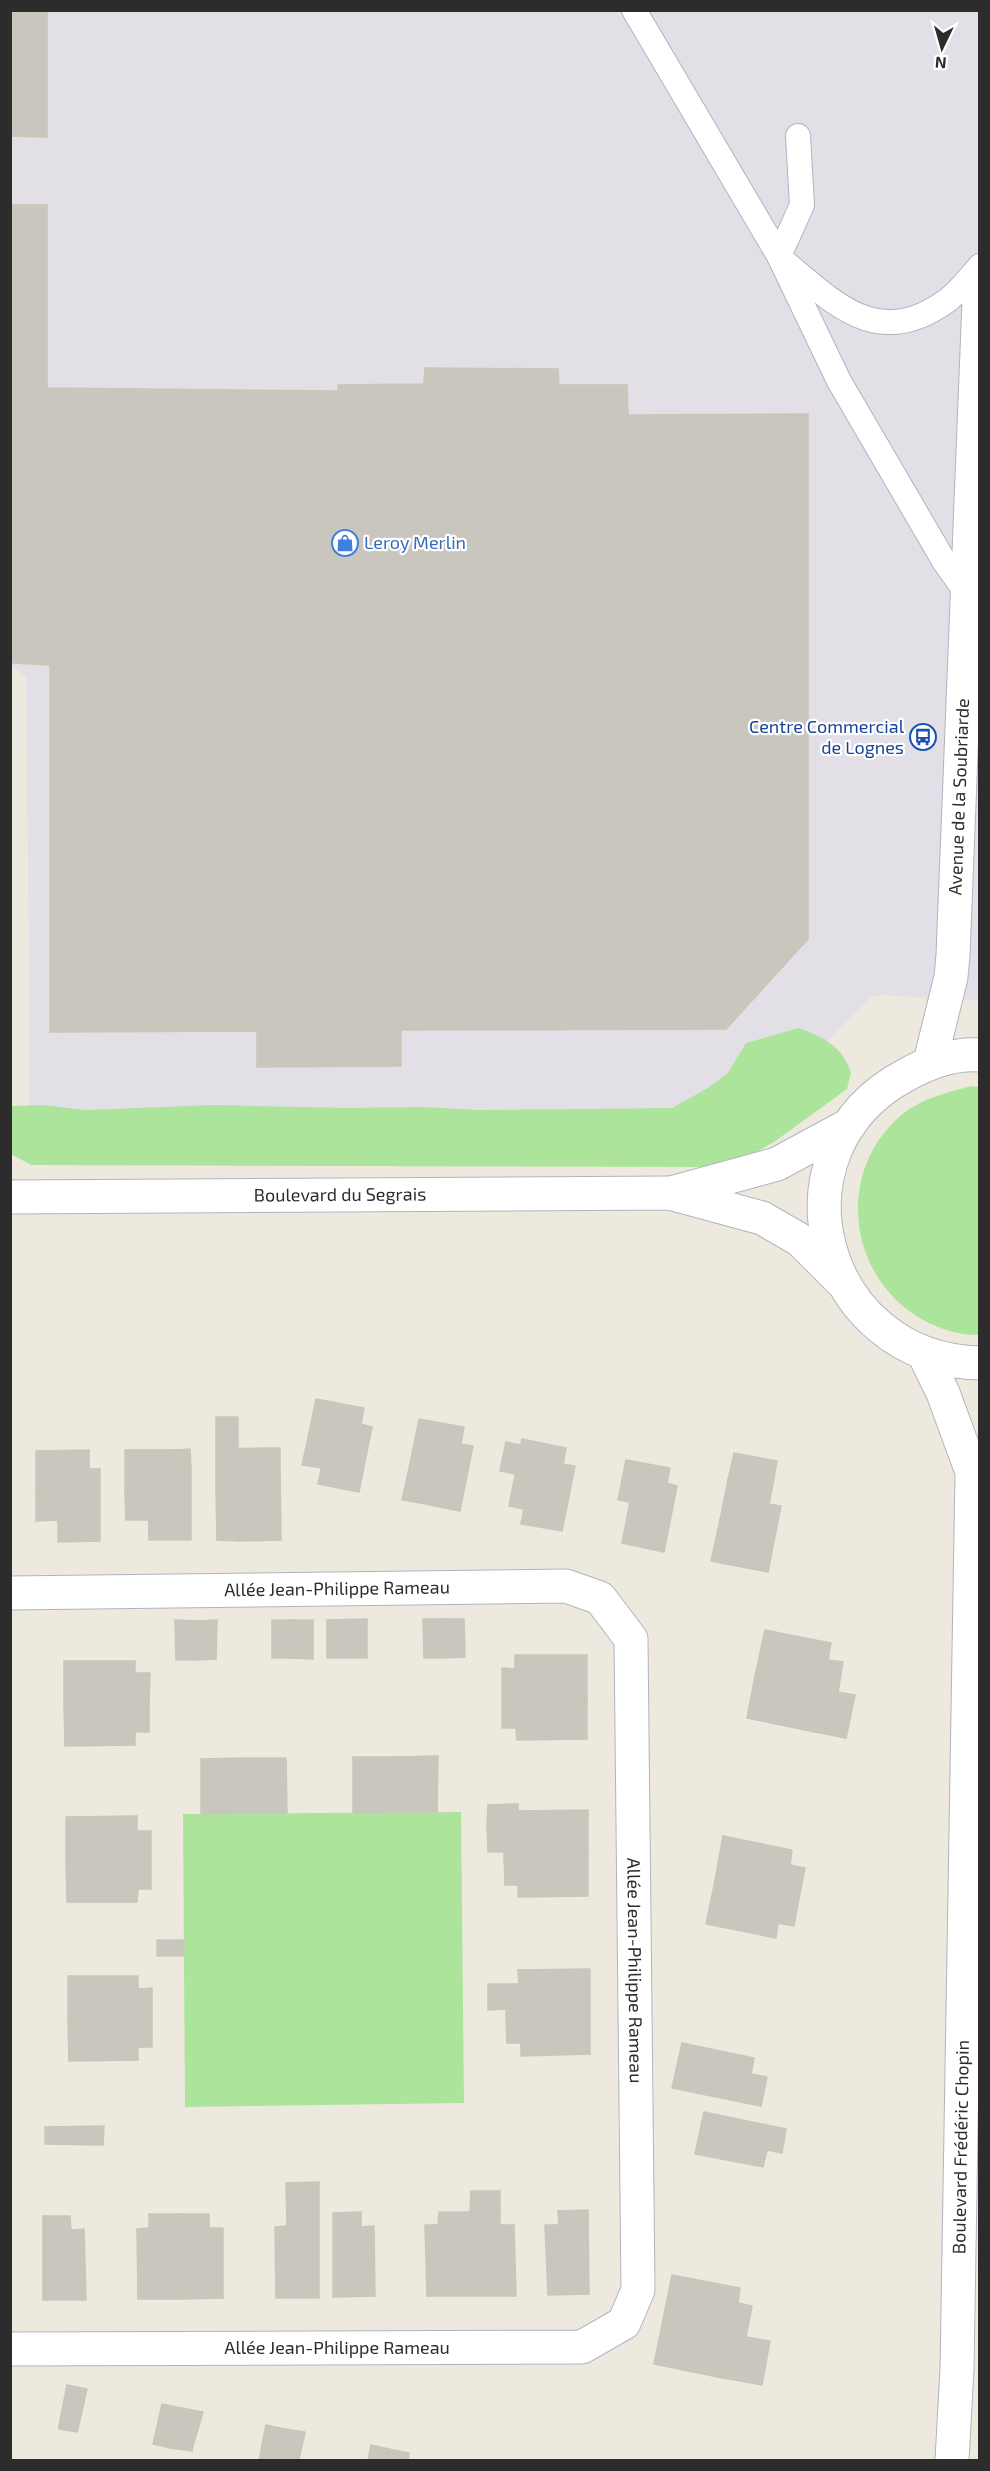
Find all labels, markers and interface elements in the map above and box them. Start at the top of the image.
north arrow [912,18,972,78]
text: N [934,53,947,73]
shop icon: Leroy Merlin [330,528,360,558]
place label: Leroy Merlin [364,531,466,553]
street label: Avenue de la Soubriarde [943,698,973,896]
place label: Centre Commercial de Lognes [749,715,905,758]
bus stop icon: Centre Commercial de Lognes [908,722,938,752]
street label: Boulevard du Segrais [254,1182,426,1206]
street label: Allée Jean-Philippe Rameau [224,1575,450,1600]
street label: Allée Jean-Philippe Rameau [623,1857,648,2083]
street label: Boulevard Frédéric Chopin [947,2040,973,2254]
street label: Allée Jean-Philippe Rameau [224,2336,450,2358]

